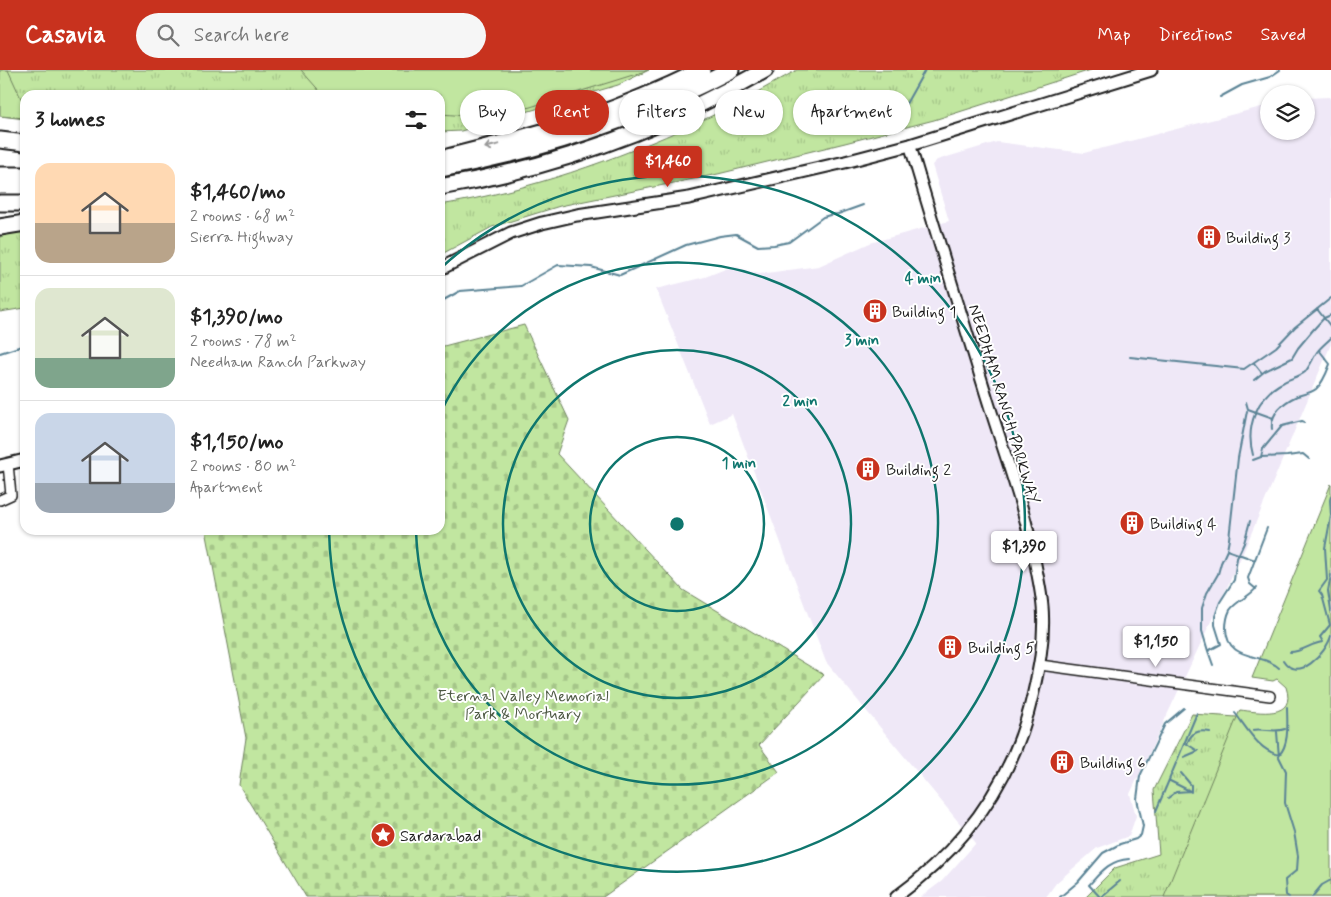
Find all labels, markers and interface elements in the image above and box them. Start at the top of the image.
search box [136,13,486,58]
text: Casavia [25,20,106,51]
icon: search [154,21,182,49]
text: Search here [194,23,289,48]
text: Map [1098,23,1131,47]
text: Directions [1159,23,1233,47]
text: Saved [1261,23,1306,47]
map controls [1260,85,1315,140]
button: layers [1260,85,1315,140]
chip: Buy [460,90,525,135]
chip: Rent [535,90,609,135]
chip: Filters [619,90,705,135]
chip: New [715,90,783,135]
chip: Apartment [793,90,911,135]
text: 3 homes [35,106,105,134]
icon: filters [402,106,430,134]
one-way arrow [485,142,501,151]
pin: $1,460 [627,146,709,188]
text: $1,460 [645,151,691,172]
text: $1,460/mo [190,178,286,206]
icon: home [75,183,135,243]
text: 2 rooms · 68 m² [190,206,295,227]
building icon: Building 3 [1196,224,1222,250]
text: Sierra Highway [190,227,293,248]
place label: Building 3 [1226,228,1291,250]
text: 4 min [905,269,941,289]
building icon: Building 1 [862,298,888,324]
place label: Building 1 [892,302,957,324]
street label: NEEDHAM RANCH PARKWAY [963,302,1044,507]
text: $1,390/mo [190,303,283,331]
icon: home [75,308,135,368]
text: 2 rooms · 78 m² [190,331,297,352]
text: 3 min [845,331,879,351]
text: Needham Ranch Parkway [190,352,366,373]
text: 2 min [782,392,818,412]
text: $1,150/mo [190,428,284,456]
icon: home [75,433,135,493]
text: 1 min [722,454,756,474]
text: 2 rooms · 80 m² [190,456,296,477]
building icon: Building 2 [855,456,881,482]
place label: Building 2 [886,460,951,482]
text: Apartment [190,477,263,498]
building icon: Building 4 [1119,510,1145,536]
place label: Building 4 [1150,514,1217,536]
centre of rings [668,515,686,533]
pin: $1,390 [983,530,1065,573]
text: $1,390 [1002,536,1046,557]
pin: $1,150 [1115,626,1197,668]
text: $1,150 [1134,631,1178,652]
building icon: Building 5 [937,634,963,660]
place label: Building 5 [968,638,1035,660]
park label: Eternal Valley Memorial Park & Mortuary [437,686,609,725]
building icon: Building 6 [1049,749,1075,775]
place label: Building 6 [1080,753,1146,775]
place icon: Sardarabad [370,822,396,848]
place label: Sardarabad [400,826,481,847]

